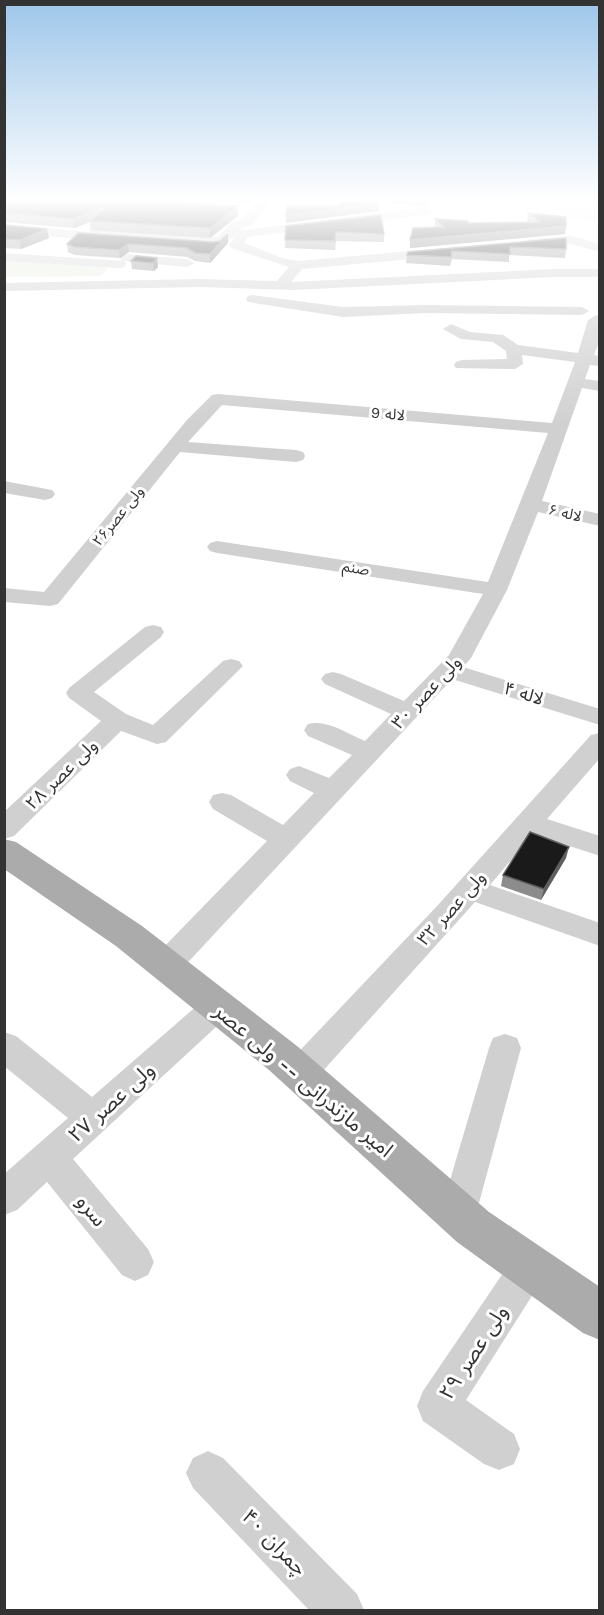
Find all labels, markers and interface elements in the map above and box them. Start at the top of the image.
street label: لاله 9 [370,404,406,424]
street label: ولی عصر۲۶ [88,482,148,550]
street label: لاله ۶ [547,500,583,526]
street label: صنم [341,557,371,581]
street label: ولی عصر ۳۰ [387,651,466,734]
street label: لاله ۴ [502,677,546,709]
street label: ولی عصر ۲۸ [21,734,102,814]
street label: ولی عصر ۳۲ [412,867,490,950]
street label: امیر مازندرانی -- ولی عصر [209,997,398,1162]
street label: ولی عصر ۲۷ [63,1057,159,1147]
street label: سرو [72,1189,112,1231]
street label: ولی عصر ۲۹ [433,1300,513,1404]
street label: چمران ۴۰ [236,1504,313,1581]

